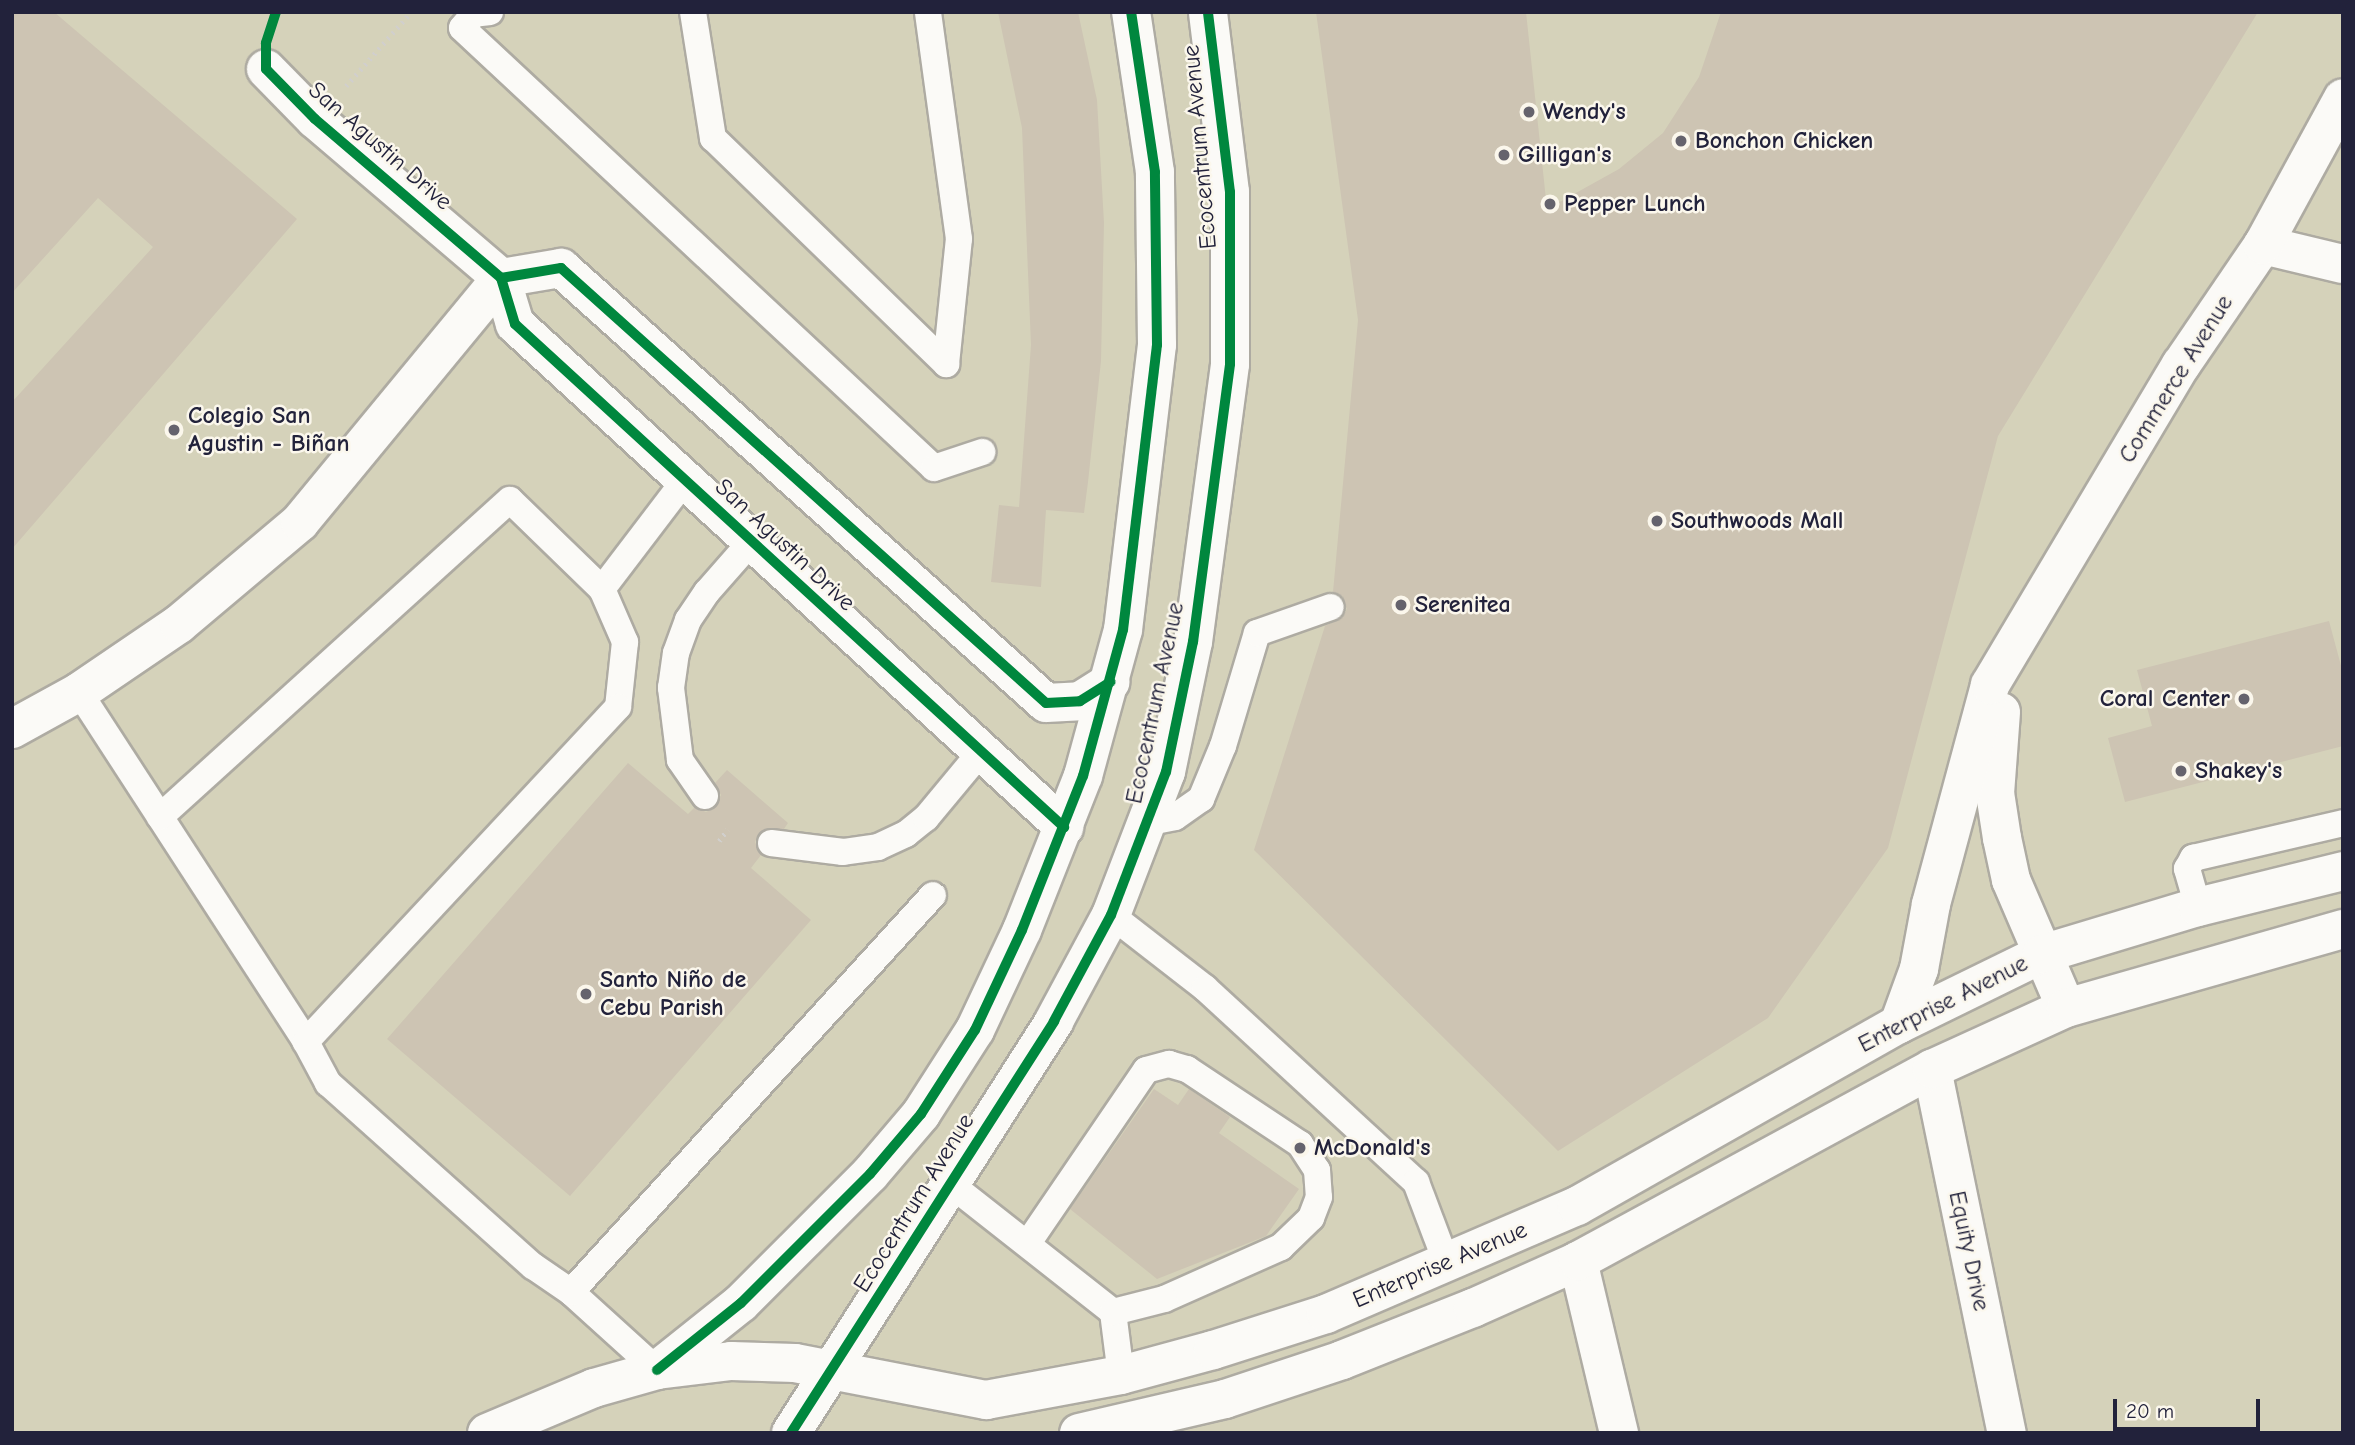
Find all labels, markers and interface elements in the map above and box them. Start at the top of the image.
street label: Ecocentrum Avenue [1177,44,1223,250]
street label: San Agustin Drive [302,76,458,216]
place label: Wendy's [1543,98,1626,126]
marker: Wendy's [1521,104,1537,120]
place label: Bonchon Chicken [1695,127,1873,155]
marker: Bonchon Chicken [1673,133,1689,149]
place label: Gilligan's [1518,141,1611,169]
marker: Gilligan's [1496,147,1512,163]
place label: Pepper Lunch [1564,190,1706,218]
marker: Pepper Lunch [1542,196,1558,212]
street label: Commerce Avenue [2113,290,2239,468]
place label: Colegio San Agustin - Biñan [188,402,349,458]
marker: Colegio San Agustin - Biñan [166,422,182,438]
street label: San Agustin Drive [709,473,861,617]
place label: Southwoods Mall [1671,507,1843,535]
marker: Southwoods Mall [1649,513,1665,529]
place label: Serenitea [1415,591,1511,619]
marker: Serenitea [1393,597,1409,613]
street label: Ecocentrum Avenue [1120,600,1190,806]
place label: Coral Center [2100,685,2230,713]
marker: Coral Center [2236,691,2252,707]
place label: Shakey's [2195,757,2282,785]
marker: Shakey's [2173,763,2189,779]
street label: Enterprise Avenue [1854,949,2032,1059]
place label: Santo Niño de Cebu Parish [600,966,746,1022]
marker: Santo Niño de Cebu Parish [578,986,594,1002]
street label: Ecocentrum Avenue [847,1108,981,1298]
place label: McDonald's [1314,1134,1431,1162]
marker: McDonald's [1292,1140,1308,1156]
street label: Equity Drive [1942,1188,1996,1314]
street label: Enterprise Avenue [1349,1215,1531,1315]
scale bar [2117,1386,2264,1430]
text: 20 m [2126,1399,2174,1423]

